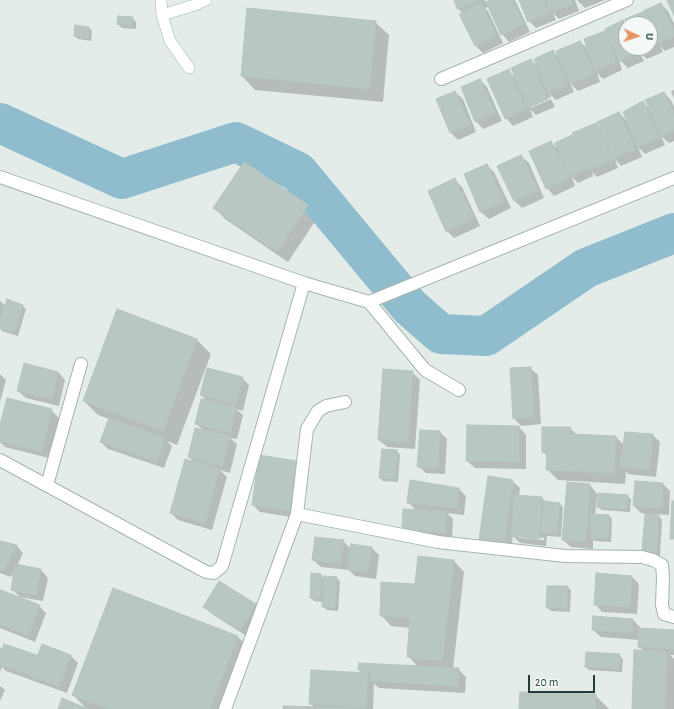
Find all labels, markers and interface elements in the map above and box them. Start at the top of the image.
north arrow [618,16,658,56]
text: U [644,33,655,40]
scale bar [530,667,597,693]
text: 20 m [535,676,558,688]

